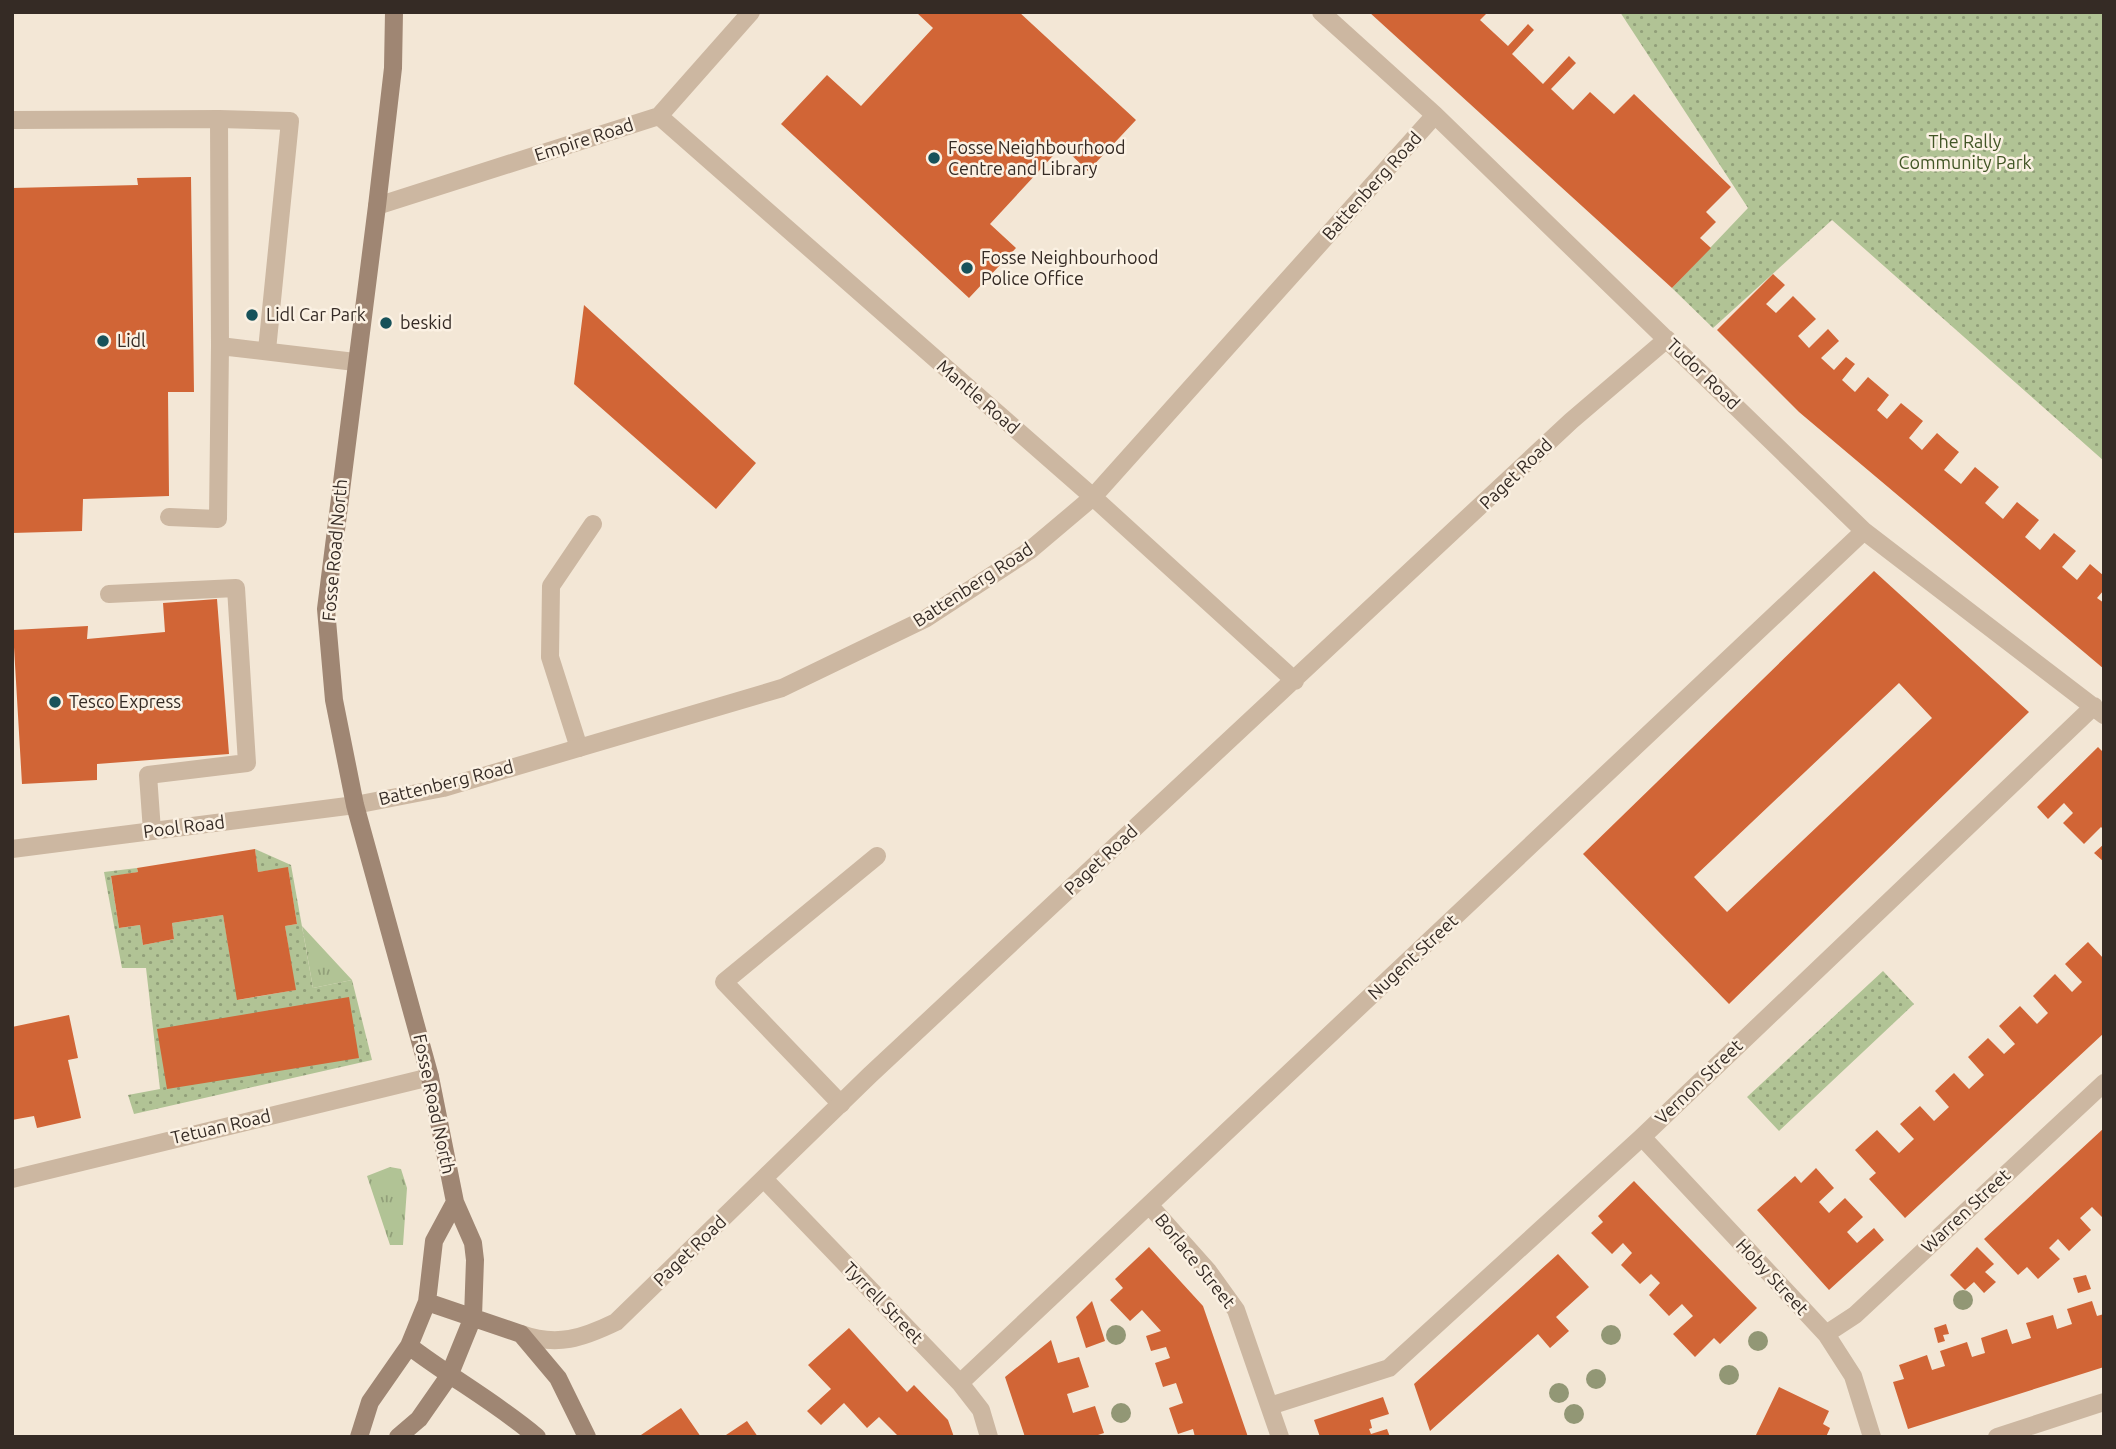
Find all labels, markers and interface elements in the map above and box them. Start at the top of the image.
street label: Empire Road [532,114,636,164]
street label: Battenberg Road [1318,127,1425,243]
park label: The Rally Community Park [1898,131,2032,172]
place label: Fosse Neighbourhood Centre and Library [948,137,1125,178]
marker: Fosse Neighbourhood Centre and Library [926,150,942,166]
place label: Fosse Neighbourhood Police Office [981,247,1158,288]
marker: Fosse Neighbourhood Police Office [959,260,975,276]
place label: Lidl Car Park [266,304,366,324]
marker: Lidl Car Park [244,307,260,323]
place label: beskid [400,312,452,332]
marker: beskid [378,315,394,331]
place label: Lidl [117,330,146,350]
marker: Lidl [95,333,111,349]
street label: Tudor Road [1663,334,1744,413]
street label: Mantle Road [933,355,1024,437]
street label: Paget Road [1475,434,1556,513]
street label: Fosse Road North [318,478,350,622]
street label: Battenberg Road [909,538,1036,630]
place label: Tesco Express [69,691,181,711]
marker: Tesco Express [47,694,63,710]
street label: Battenberg Road [376,756,515,808]
street label: Pool Road [142,811,226,841]
street label: Paget Road [1060,820,1141,898]
street label: Nugent Street [1363,910,1461,1003]
street label: Fosse Road North [410,1032,460,1176]
street label: Vernon Street [1651,1035,1746,1128]
street label: Tetuan Road [169,1105,273,1147]
street label: Warren Street [1917,1164,2014,1256]
street label: Borlace Street [1152,1209,1240,1312]
street label: Paget Road [649,1211,730,1290]
street label: Hoby Street [1732,1234,1813,1318]
street label: Tyrrell Street [840,1257,928,1347]

